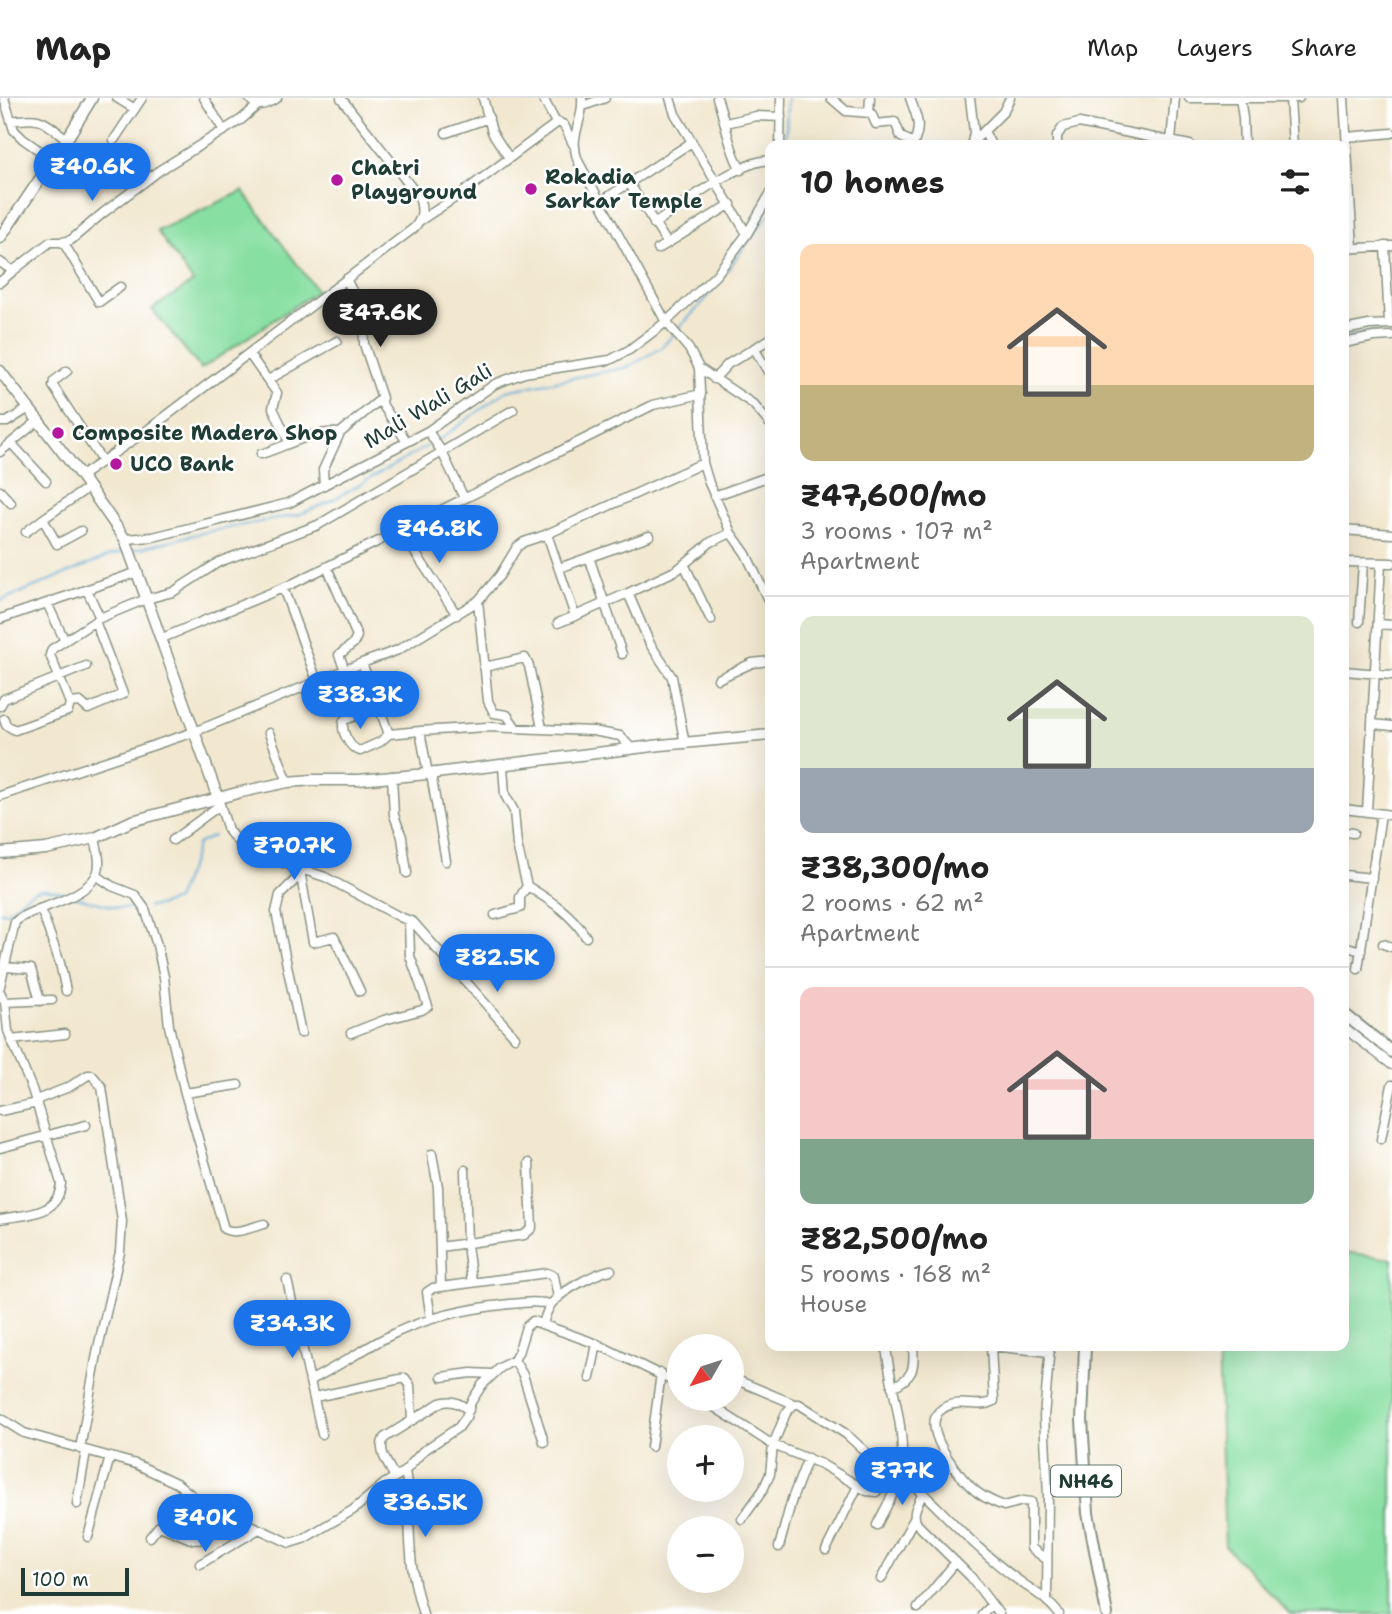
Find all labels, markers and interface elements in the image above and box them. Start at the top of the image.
text: Map [35,26,111,71]
text: Map [1087,32,1138,64]
text: Layers [1176,32,1253,64]
text: Share [1291,32,1357,64]
pin: ₹40.6K [35,144,149,203]
text: ₹40.6K [50,151,134,181]
place label: Chatri Playground [351,154,477,206]
text: 10 homes [800,162,945,203]
place label: Rokadia Sarkar Temple [545,163,703,215]
icon: filters [1276,163,1314,201]
marker: Chatri Playground [329,172,345,188]
marker: Rokadia Sarkar Temple [523,181,539,197]
pin: ₹47.6K [323,289,437,349]
icon: home [994,289,1120,415]
text: ₹47.6K [338,297,422,327]
street label: Mali Wali Gali [359,357,497,455]
place label: Composite Madera Shop [72,419,337,447]
marker: Composite Madera Shop [50,425,66,441]
place label: UCO Bank [130,450,235,478]
marker: UCO Bank [108,456,124,472]
text: ₹47,600/mo [800,475,987,516]
pin: ₹46.8K [382,505,496,565]
text: ₹46.8K [396,513,482,543]
text: 3 rooms · 107 m² [800,516,993,546]
text: Apartment [800,546,920,576]
icon: home [994,661,1120,787]
pin: ₹38.3K [303,672,417,731]
text: ₹38.3K [317,679,403,709]
pin: ₹70.7K [237,822,351,882]
text: ₹70.7K [253,830,335,860]
text: ₹38,300/mo [800,847,989,888]
text: 2 rooms · 62 m² [800,888,984,918]
text: Apartment [800,918,920,948]
pin: ₹82.5K [440,934,554,994]
text: ₹82.5K [455,942,539,972]
icon: home [994,1032,1120,1158]
text: ₹82,500/mo [800,1218,988,1259]
text: 5 rooms · 168 m² [800,1259,991,1289]
text: House [800,1289,868,1319]
pin: ₹34.3K [235,1300,349,1360]
text: ₹34.3K [250,1308,334,1338]
north arrow [667,1334,744,1410]
map controls [667,1334,744,1593]
button: + [667,1425,744,1502]
pin: ₹77K [861,1448,943,1507]
text: ₹77K [870,1455,934,1485]
road number: NH46 [1051,1466,1121,1497]
pin: ₹36.5K [368,1480,482,1539]
text: ₹36.5K [383,1487,467,1517]
pin: ₹40K [164,1494,246,1554]
text: ₹40K [173,1502,237,1532]
button: − [667,1516,744,1593]
scale bar [21,1565,130,1597]
text: 100 m [32,1567,89,1592]

